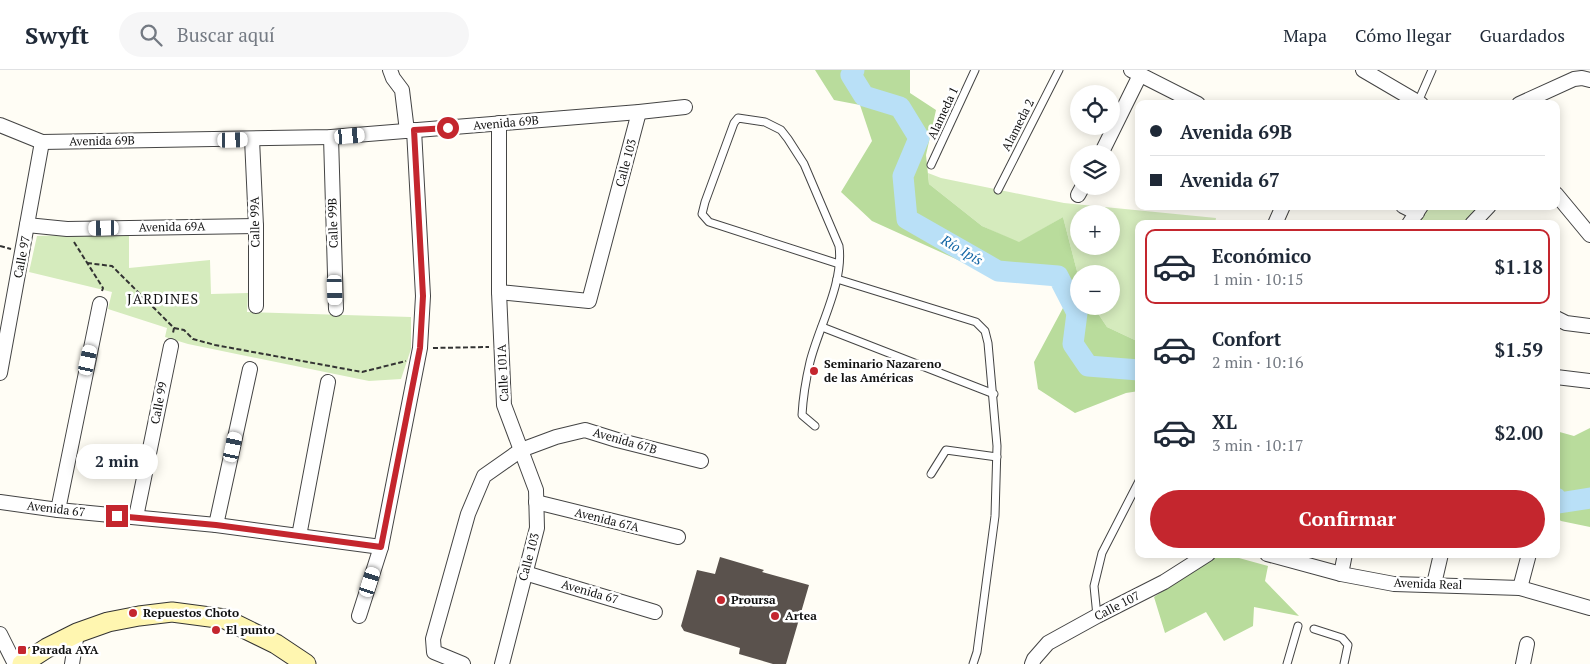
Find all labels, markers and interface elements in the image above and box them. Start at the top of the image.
search box [119,12,469,57]
text: Swyft [25,19,89,51]
icon: search [137,21,165,49]
text: Buscar aquí [177,22,275,47]
text: Mapa [1283,23,1327,47]
text: Cómo llegar [1355,23,1451,47]
text: Guardados [1479,23,1565,47]
street label: Alameda 1 [924,84,961,141]
map controls [1070,85,1120,315]
button: locate [1070,85,1120,135]
street label: Alameda 2 [998,96,1037,153]
street label: Avenida 69B [473,112,539,133]
route start [437,117,459,139]
text: Avenida 69B [1180,119,1292,144]
car [334,127,365,145]
street label: Avenida 69B [69,132,135,149]
car [217,132,248,148]
street label: Calle 103 [612,137,639,189]
button: layers [1070,145,1120,195]
text: Avenida 67 [1180,167,1280,192]
street label: Calle 99A [247,196,262,248]
street label: Calle 99B [324,198,341,248]
button: + [1070,205,1120,255]
street label: Avenida 69A [139,218,206,235]
car [88,220,119,236]
water label: Río Ipís [937,230,987,269]
street label: Calle 97 [10,234,33,279]
text: Económico [1212,243,1311,268]
icon: car [1152,244,1197,289]
text: $1.18 [1494,254,1543,279]
button: − [1070,265,1120,315]
text: 1 min · 10:15 [1212,268,1304,290]
car [326,275,343,305]
district label: JARDINES [127,289,199,308]
text: Confort [1212,326,1281,351]
icon: car [1152,327,1197,372]
text: $1.59 [1494,337,1543,362]
street label: Calle 101A [493,343,511,402]
car [77,344,98,376]
text: 2 min · 10:16 [1212,351,1304,373]
place label: Seminario Nazareno de las Américas [824,356,941,385]
marker: Seminario Nazareno de las Américas [808,365,820,377]
street label: Calle 99 [147,380,170,425]
text: XL [1212,409,1237,434]
icon: car [1152,410,1197,455]
text: $2.00 [1494,420,1543,445]
street label: Avenida 67B [591,424,659,457]
car [222,431,243,463]
text: 3 min · 10:17 [1212,434,1304,456]
callout: 2 min [76,444,158,478]
text: 2 min [95,450,139,472]
button: Confirmar [1150,490,1545,548]
street label: Avenida 67 [26,498,86,520]
street label: Avenida 67A [573,504,642,535]
route end [106,505,128,527]
street label: Calle 103 [515,531,542,583]
car [358,565,381,599]
street label: Avenida Real [1393,575,1463,592]
street label: Avenida 67 [560,576,620,607]
street label: Calle 107 [1091,588,1142,623]
place label: Proursa [731,592,776,607]
marker: Proursa [715,594,727,606]
place label: Repuestos Choto [143,605,239,620]
marker: Repuestos Choto [127,607,139,619]
place label: Artea [785,608,817,623]
marker: Artea [769,610,781,622]
place label: El punto [226,622,275,637]
marker: El punto [210,624,222,636]
place label: Parada AYA [32,642,99,657]
marker: Parada AYA [16,644,28,656]

